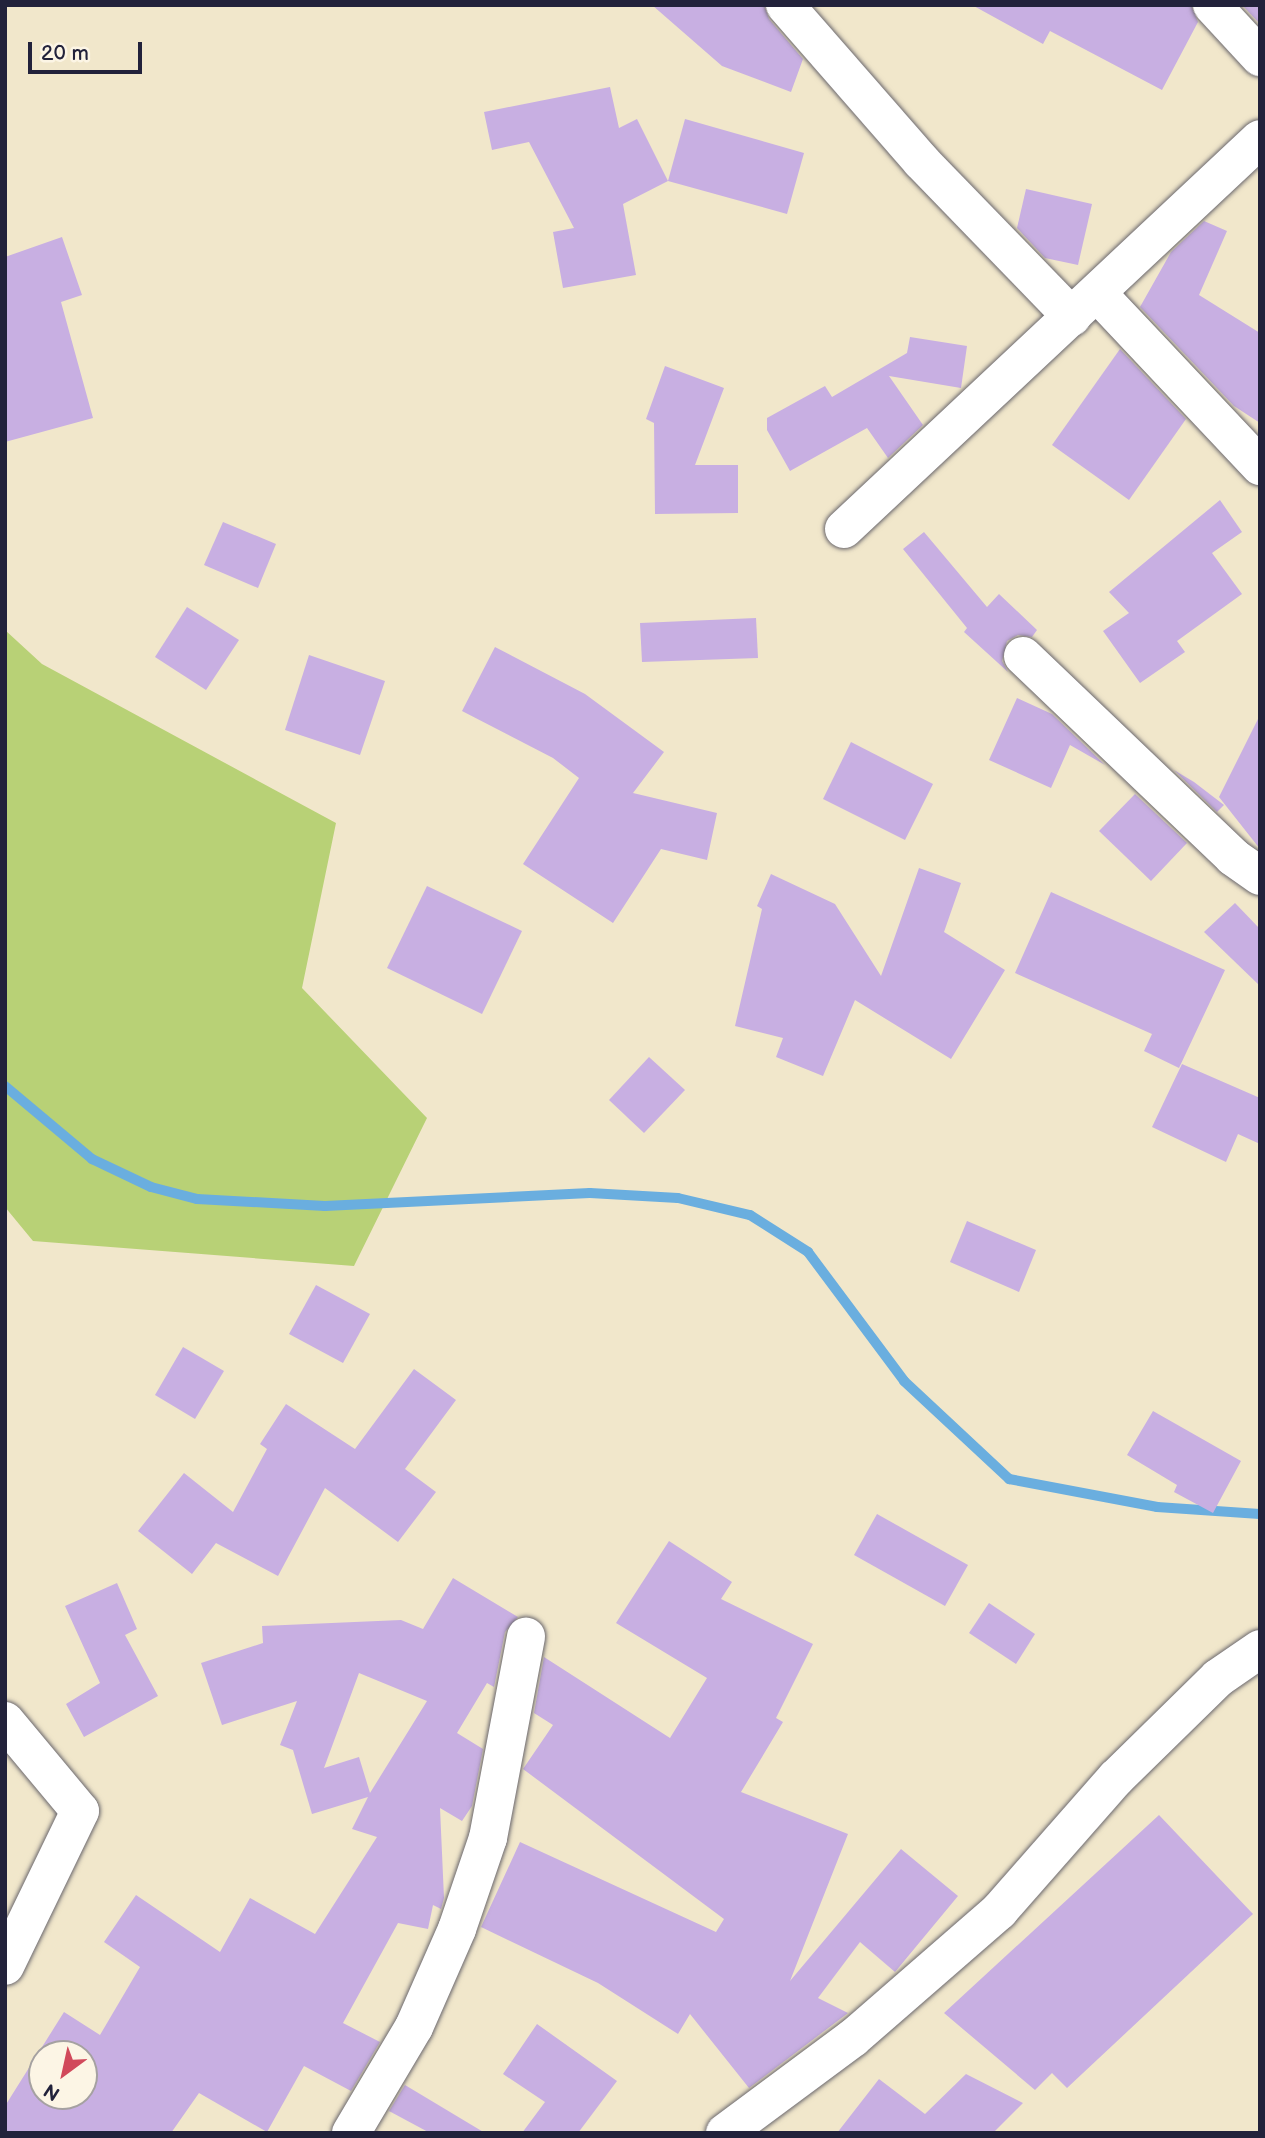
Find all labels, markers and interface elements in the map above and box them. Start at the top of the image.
scale bar [32,28,145,72]
text: 20 m [41,41,89,66]
north arrow [28,2040,98,2110]
text: N [40,2078,65,2105]

